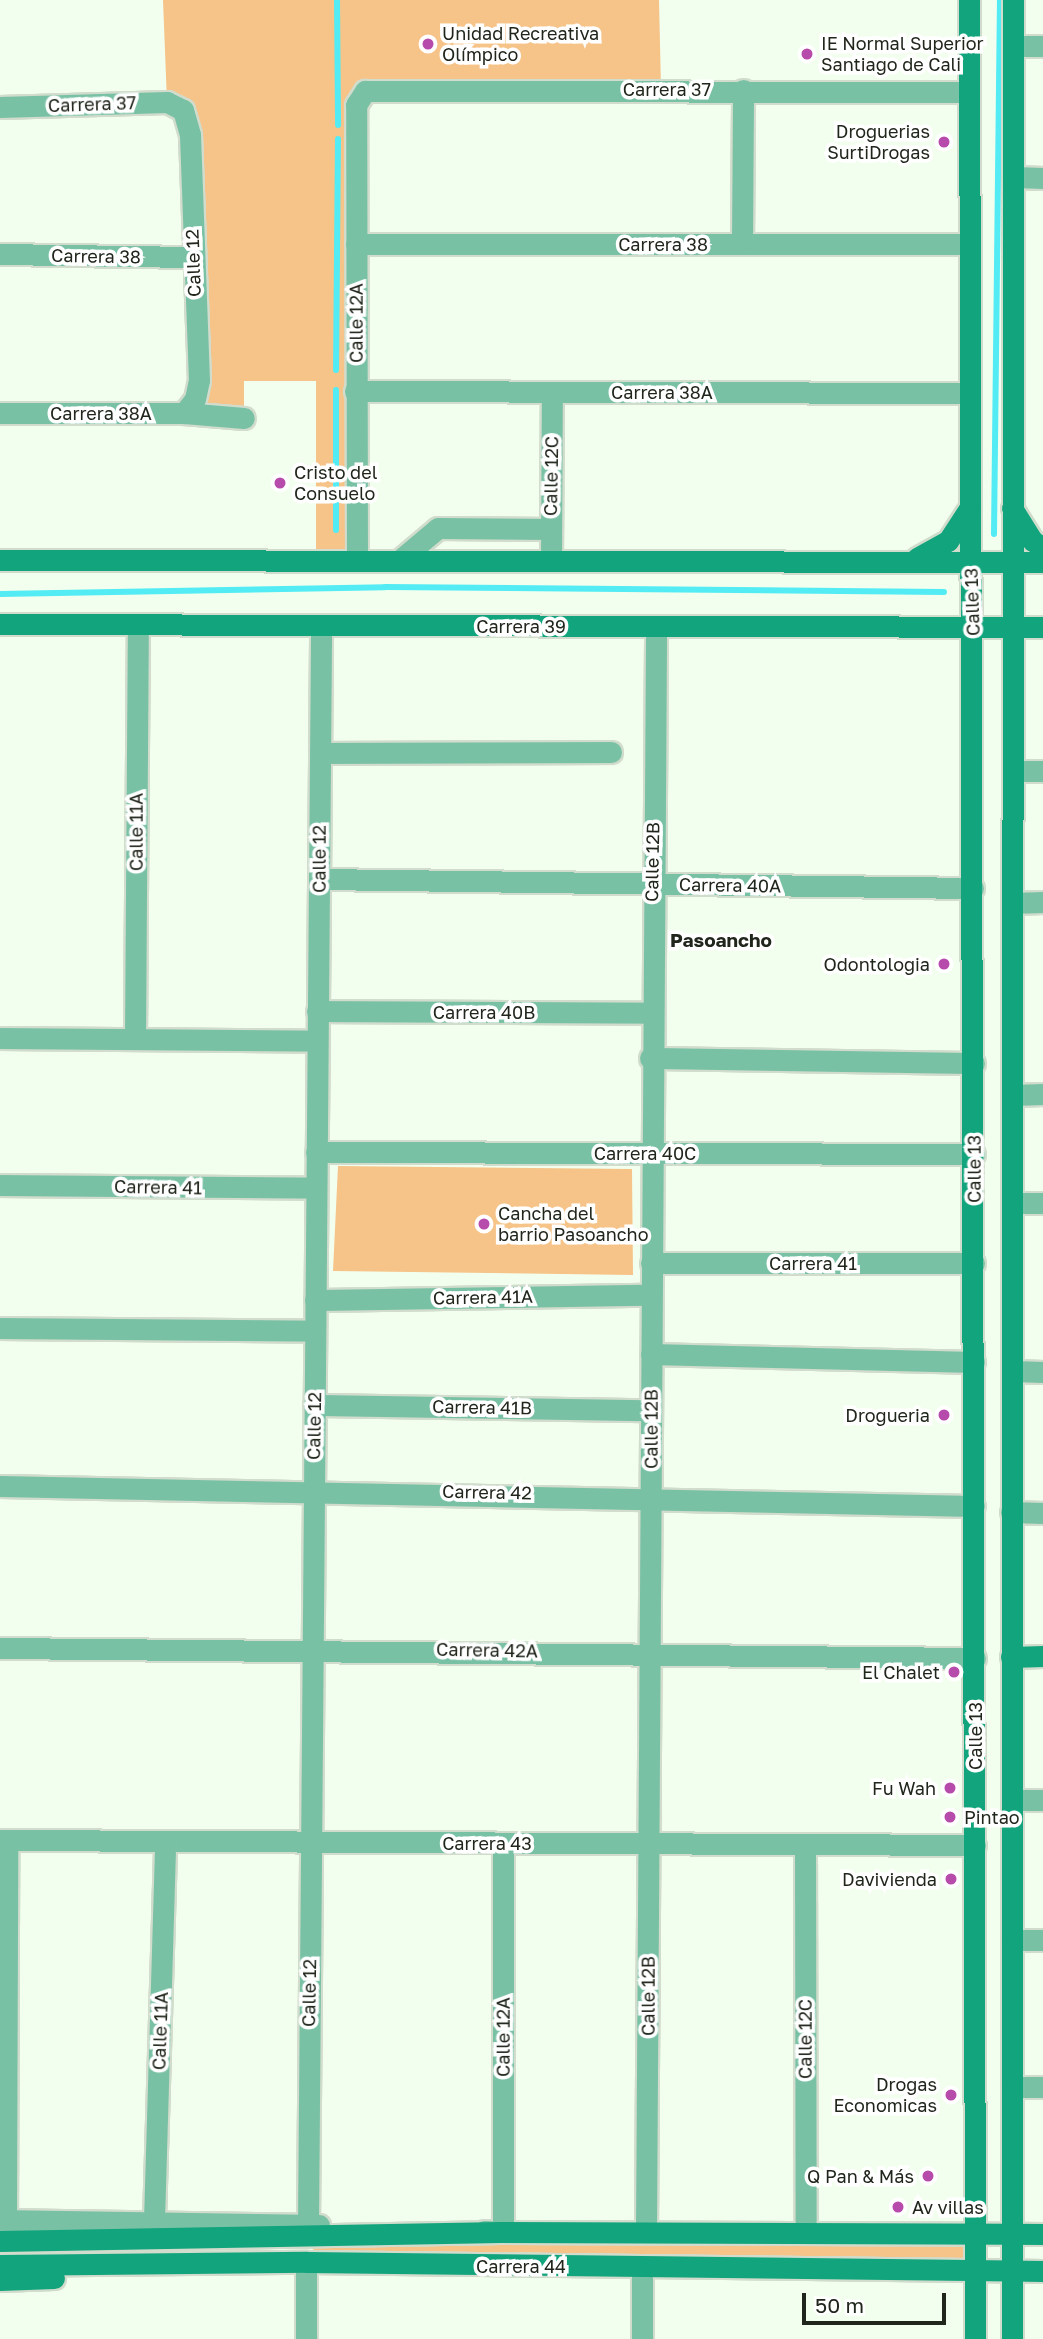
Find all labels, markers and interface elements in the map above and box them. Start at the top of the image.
place label: Unidad Recreativa Olímpico [442,23,599,66]
place label: IE Normal Superior Santiago de Cali [821,33,984,76]
marker: Unidad Recreativa Olímpico [420,36,436,52]
marker: IE Normal Superior Santiago de Cali [799,46,815,62]
street label: Carrera 37 [623,78,711,100]
street label: Carrera 37 [48,92,136,116]
place label: Droguerias SurtiDrogas [827,121,930,164]
marker: Droguerias SurtiDrogas [936,134,952,150]
street label: Calle 12 [181,229,205,297]
street label: Carrera 38 [618,233,708,255]
street label: Carrera 38 [51,244,141,268]
street label: Calle 12A [345,283,367,363]
street label: Carrera 38A [611,381,713,403]
street label: Carrera 38A [50,402,152,424]
street label: Calle 12C [540,436,562,516]
place label: Cristo del Consuelo [294,462,377,504]
marker: Cristo del Consuelo [272,475,288,491]
street label: Calle 13 [960,568,984,636]
street label: Carrera 39 [476,615,566,637]
street label: Calle 11A [125,793,147,871]
street label: Calle 12B [641,822,663,902]
street label: Calle 12 [308,825,330,893]
street label: Carrera 40A [679,873,781,897]
district label: Pasoancho [670,929,772,951]
place label: Odontologia [823,953,930,975]
marker: Odontologia [936,956,952,972]
street label: Carrera 40B [433,1001,535,1023]
street label: Calle 13 [963,1135,985,1203]
street label: Carrera 40C [594,1142,696,1164]
street label: Carrera 41 [114,1175,202,1199]
place label: Cancha del barrio Pasoancho [498,1203,648,1246]
marker: Cancha del barrio Pasoancho [476,1216,492,1232]
street label: Carrera 41 [769,1252,857,1274]
street label: Carrera 41A [433,1285,533,1309]
street label: Calle 12B [640,1389,662,1469]
street label: Calle 12 [303,1392,325,1460]
street label: Carrera 41B [432,1395,532,1419]
place label: Drogueria [845,1404,930,1426]
marker: Drogueria [936,1407,952,1423]
street label: Carrera 42 [442,1480,532,1504]
street label: Carrera 42A [436,1638,538,1662]
place label: El Chalet [862,1661,940,1683]
marker: El Chalet [946,1664,962,1680]
street label: Calle 13 [964,1702,986,1770]
place label: Fu Wah [872,1777,936,1799]
marker: Fu Wah [942,1780,958,1796]
place label: Pintao [964,1806,1020,1828]
marker: Pintao [942,1809,958,1825]
street label: Carrera 43 [442,1832,532,1854]
place label: Davivienda [842,1868,937,1890]
marker: Davivienda [943,1871,959,1887]
street label: Calle 12B [637,1956,659,2036]
street label: Calle 12 [298,1959,320,2027]
street label: Calle 11A [148,1992,172,2070]
street label: Calle 12A [492,1997,514,2077]
street label: Calle 12C [794,1999,816,2079]
place label: Drogas Economicas [833,2074,937,2116]
marker: Drogas Economicas [943,2087,959,2103]
place label: Q Pan & Más [807,2165,914,2187]
marker: Q Pan & Más [920,2168,936,2184]
place label: Av villas [912,2196,984,2218]
marker: Av villas [890,2199,906,2215]
street label: Carrera 44 [476,2255,566,2277]
scale bar [805,2280,948,2324]
text: 50 m [815,2292,864,2318]

